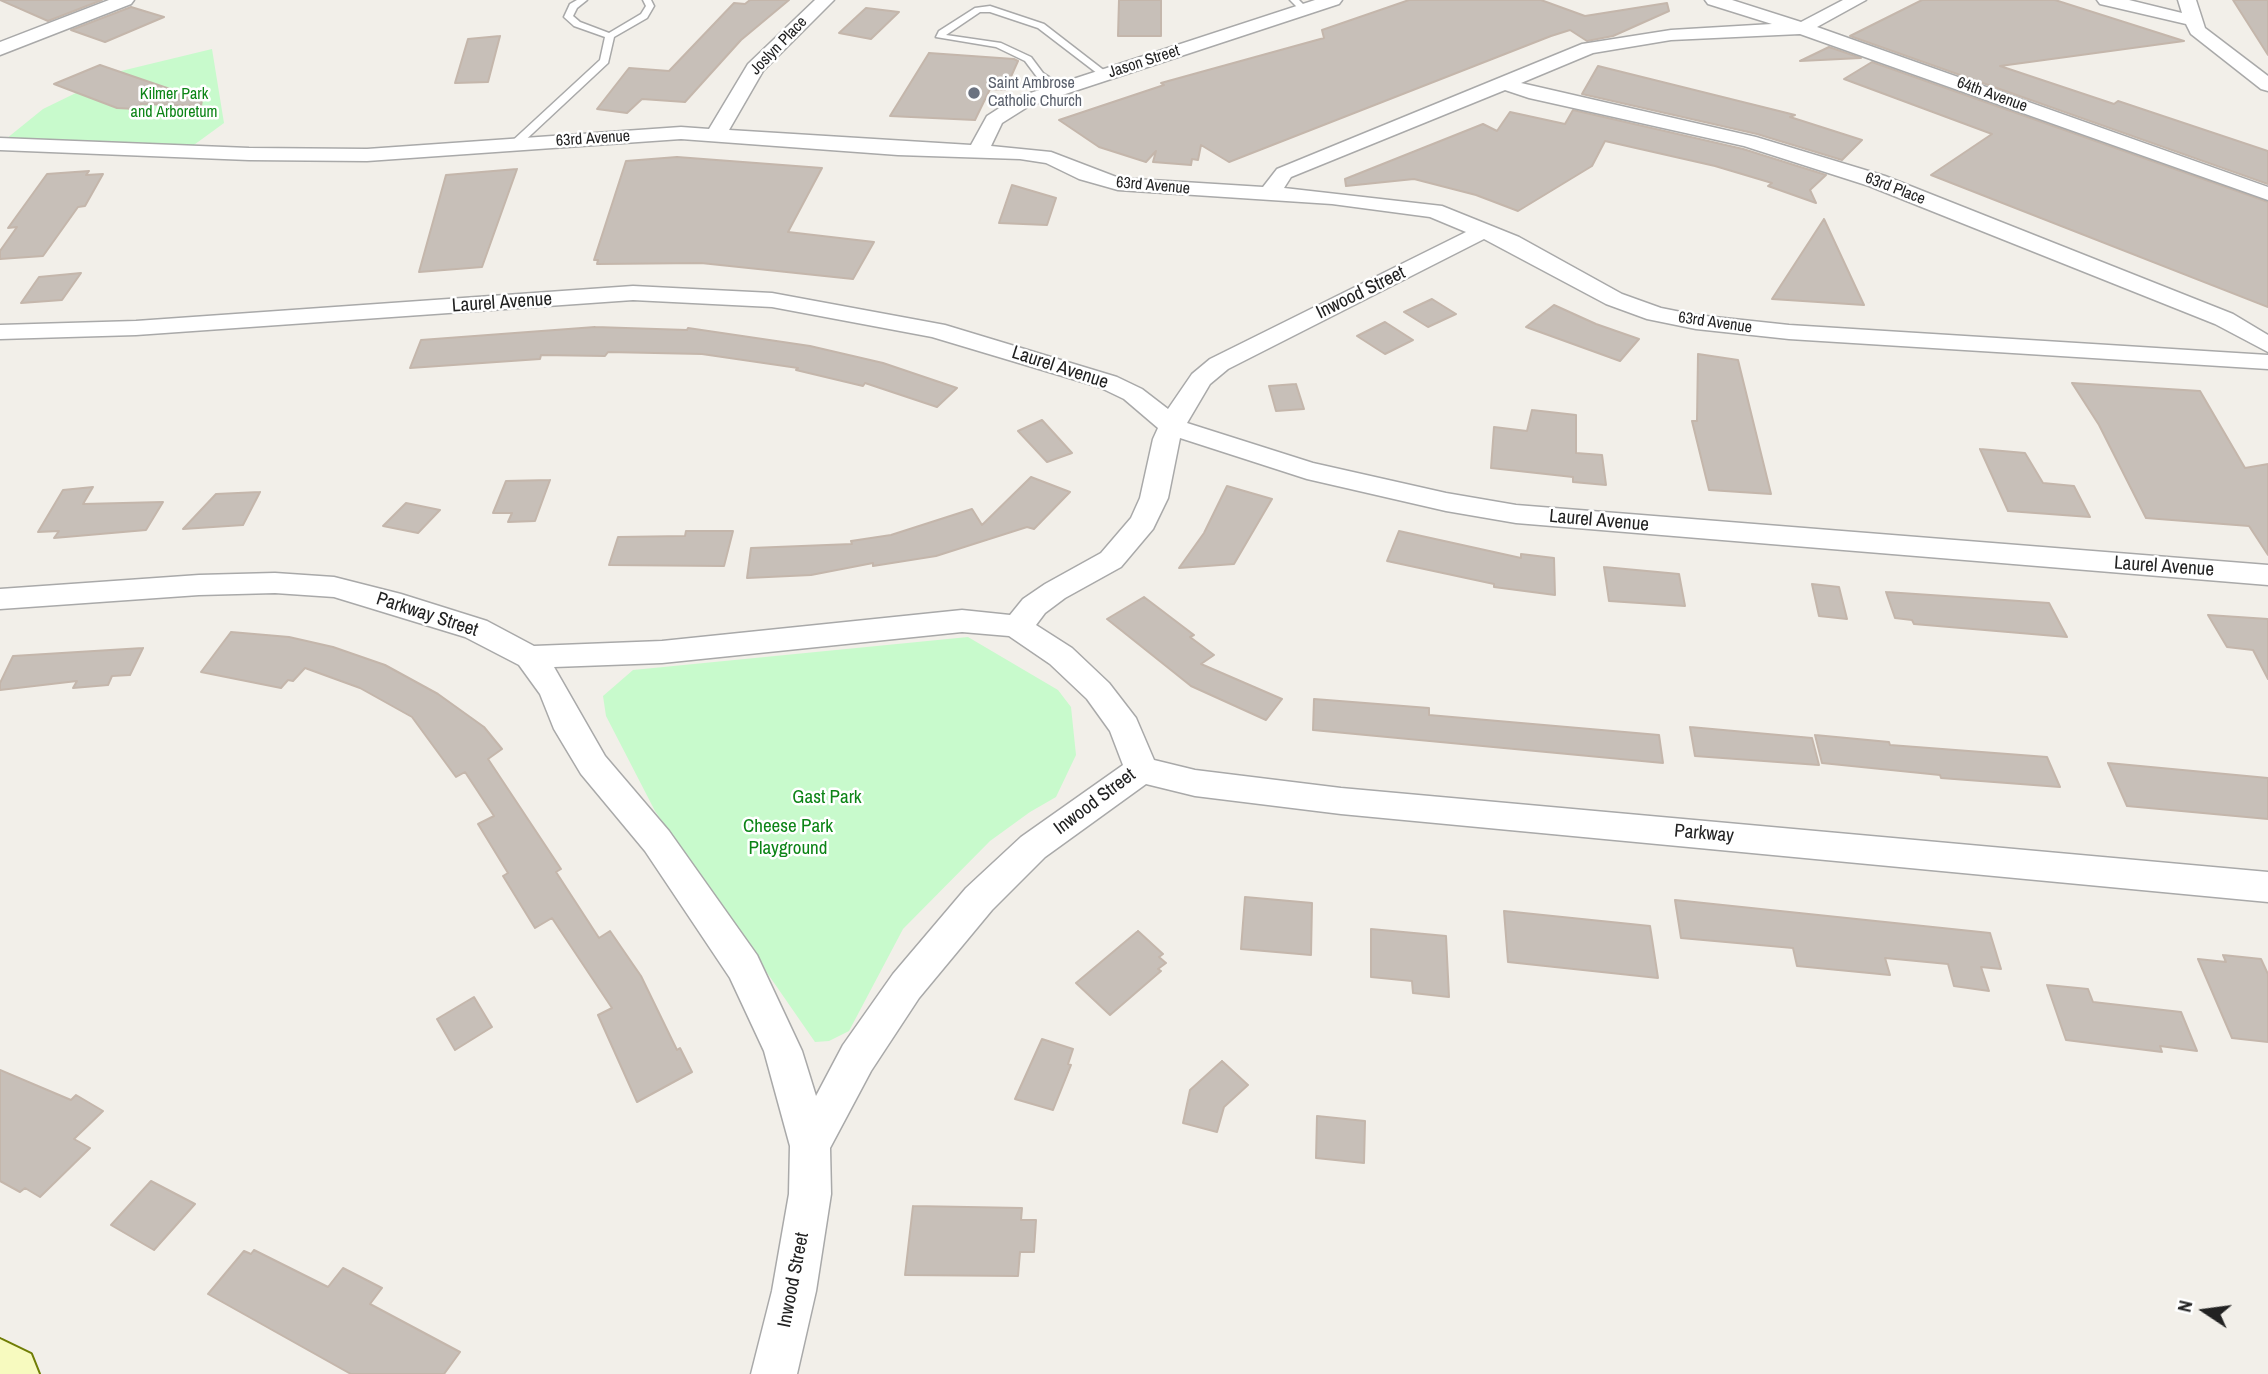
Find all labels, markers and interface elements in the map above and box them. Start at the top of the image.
street label: Joslyn Place [747,13,811,79]
street label: Jason Street [1106,41,1182,83]
street label: 64th Avenue [1954,73,2030,117]
place label: Saint Ambrose Catholic Church [988,74,1082,112]
park label: Kilmer Park and Arboretum [131,85,217,123]
marker: Saint Ambrose Catholic Church [966,85,982,101]
street label: 63rd Avenue [555,127,631,151]
street label: 63rd Place [1862,169,1928,209]
street label: 63rd Avenue [1115,173,1191,199]
street label: Inwood Street [1313,262,1409,324]
street label: Laurel Avenue [451,288,553,318]
street label: 63rd Avenue [1677,308,1753,338]
street label: Laurel Avenue [1009,342,1111,394]
street label: Laurel Avenue [1548,505,1650,537]
street label: Laurel Avenue [2113,552,2215,582]
street label: Parkway Street [373,588,481,642]
street label: Inwood Street [1050,764,1140,840]
park label: Gast Park [792,787,862,809]
park label: Cheese Park Playground [743,816,833,860]
street label: Parkway [1673,820,1735,848]
street label: Inwood Street [774,1231,814,1329]
north arrow [2170,1276,2240,1346]
text: N [2171,1298,2198,1315]

